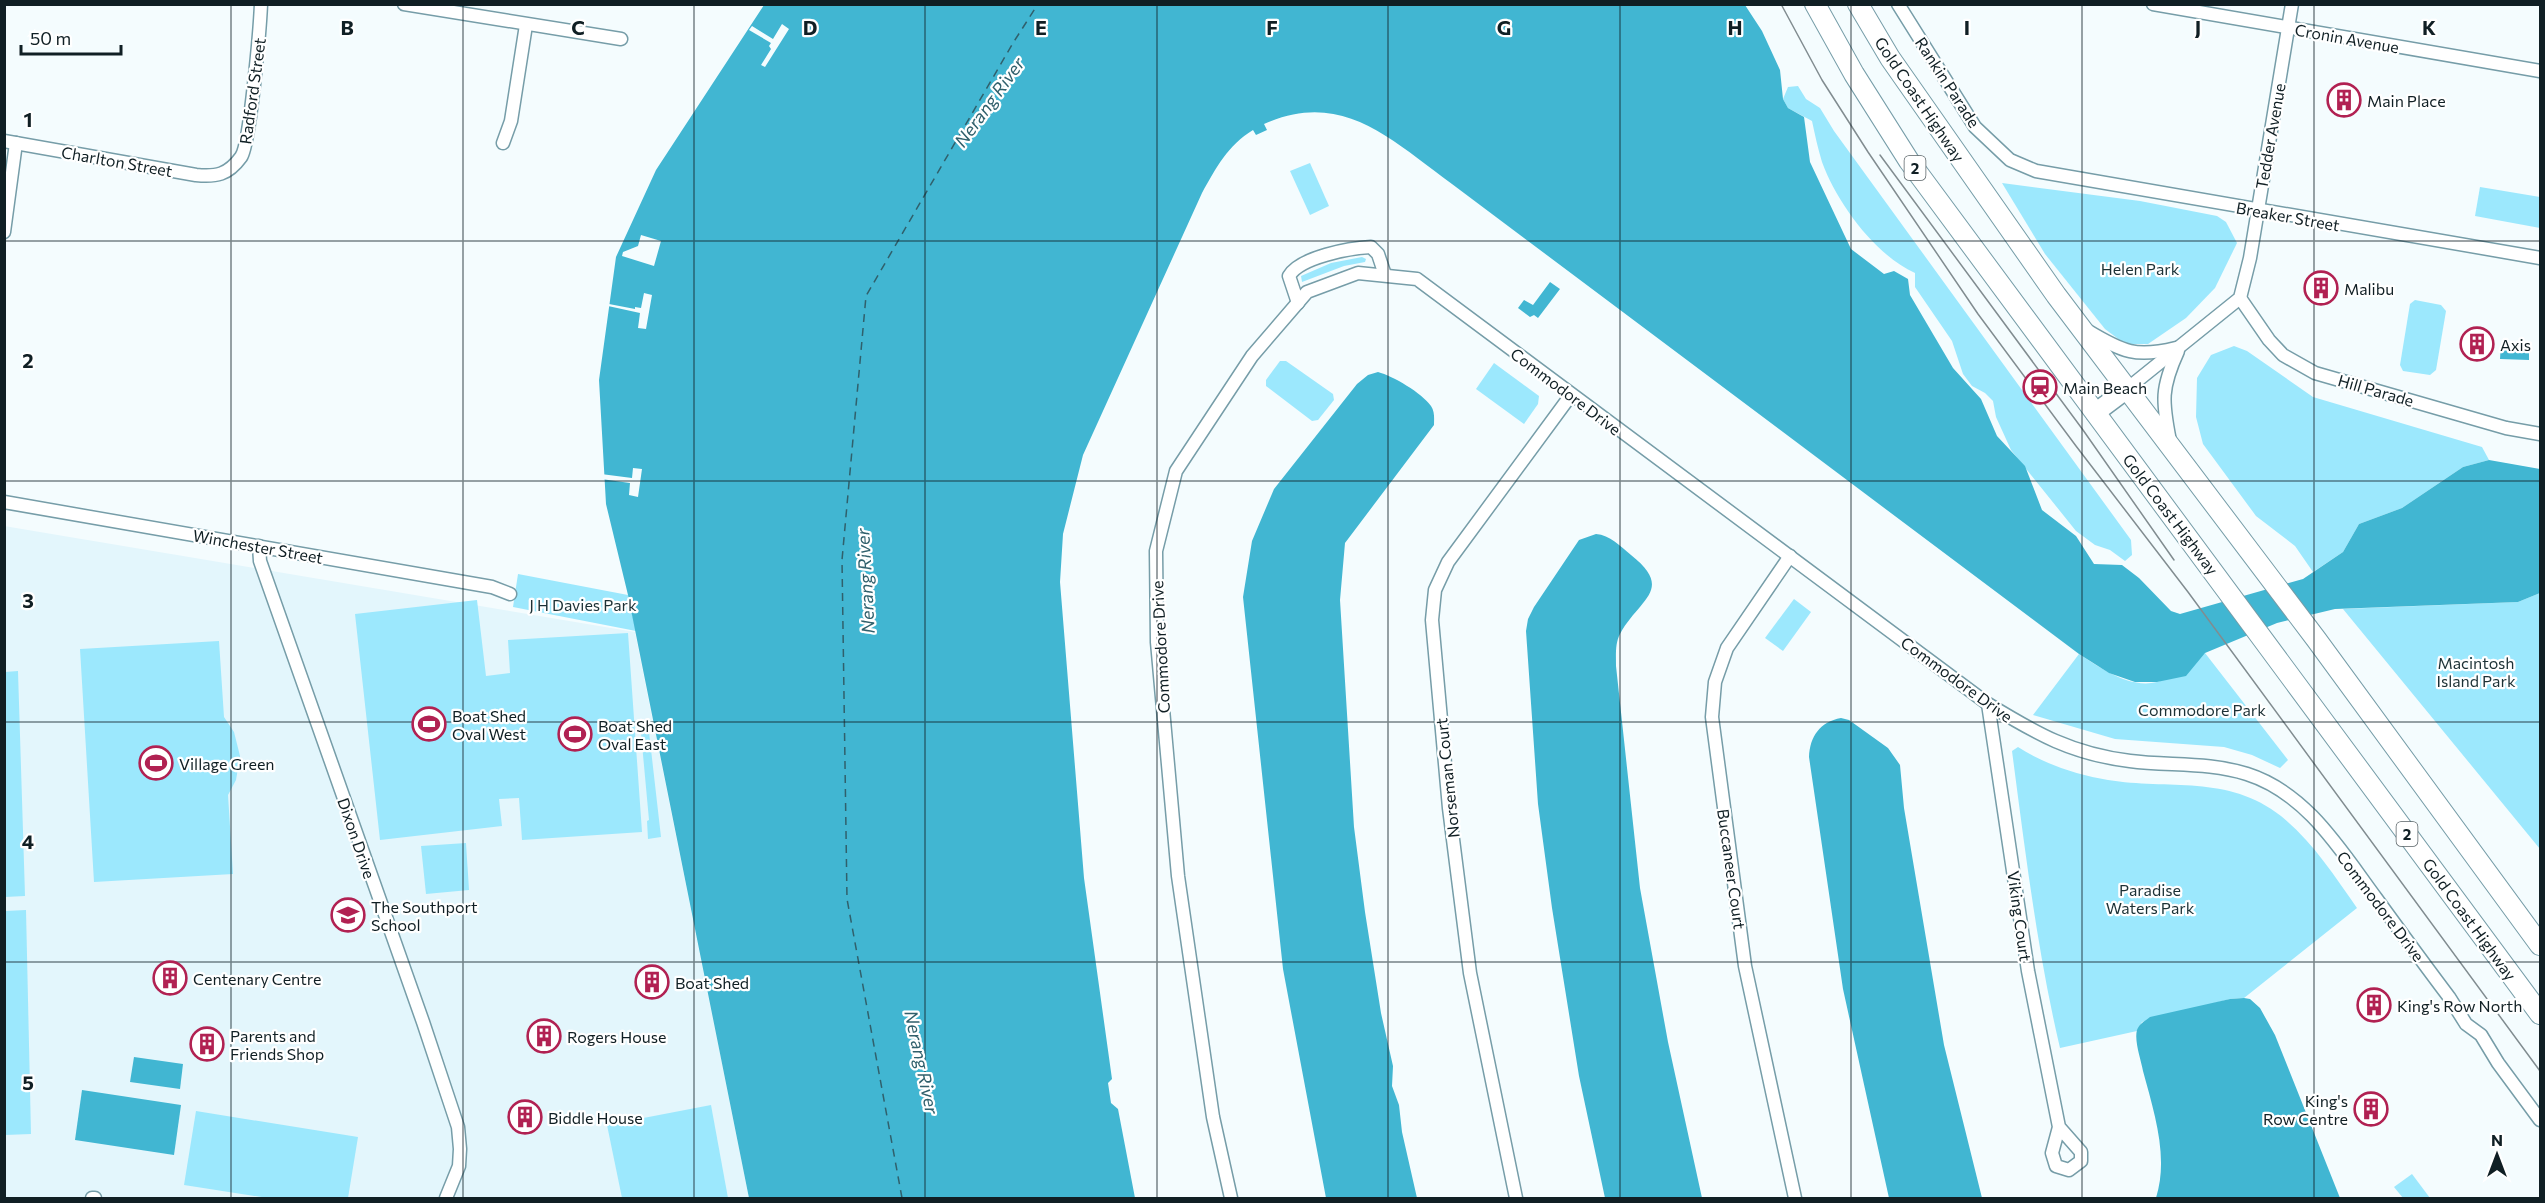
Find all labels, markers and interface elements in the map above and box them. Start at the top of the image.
text: B [340,15,354,39]
text: C [571,15,585,39]
text: D [803,15,817,39]
text: E [1035,15,1047,39]
text: F [1266,15,1278,39]
text: G [1497,15,1511,39]
text: H [1728,15,1743,39]
text: I [1964,15,1970,39]
text: J [2195,15,2201,39]
text: K [2422,15,2436,39]
scale bar [21,18,122,56]
street label: Cronin Avenue [2293,19,2401,57]
text: 50 m [30,27,71,49]
street label: Gold Coast Highway [1871,33,1969,165]
street label: Rankin Parade [1912,33,1984,131]
street label: Radford Street [235,36,269,146]
water label: Nerang River [949,52,1029,151]
street label: Tedder Avenue [2251,82,2289,190]
building icon: Main Place [2326,82,2362,118]
place label: Main Place [2367,91,2446,110]
text: 1 [23,107,33,131]
street label: Charlton Street [60,142,174,180]
road number: 2 [1904,156,1926,180]
street label: Breaker Street [2235,198,2342,235]
park label: Helen Park [2101,259,2180,278]
building icon: Malibu [2303,270,2339,306]
place label: Malibu [2344,279,2394,298]
building icon: Axis [2459,326,2495,362]
place label: Axis [2500,335,2531,354]
street label: Commodore Drive [1507,343,1625,439]
text: 2 [22,348,34,372]
station icon: Main Beach [2022,369,2058,405]
street label: Hill Parade [2336,370,2416,410]
place label: Main Beach [2063,378,2147,397]
street label: Gold Coast Highway [2119,450,2223,578]
street label: Winchester Street [191,525,325,567]
water label: Nerang River [851,527,879,634]
street label: Commodore Drive [1147,580,1173,714]
text: 3 [22,588,34,612]
park label: J H Davies Park [529,595,637,614]
street label: Commodore Drive [1898,632,2016,726]
park label: Macintosh Island Park [2436,653,2516,690]
park label: Commodore Park [2138,700,2266,719]
sports icon: Boat Shed Oval West [411,706,447,742]
place label: Boat Shed Oval West [452,706,526,743]
sports icon: Boat Shed Oval East [557,716,593,752]
place label: Boat Shed Oval East [598,716,672,753]
street label: Norseman Court [1431,717,1463,839]
sports icon: Village Green [138,745,174,781]
place label: Village Green [179,754,275,773]
street label: Dixon Drive [334,795,380,881]
street label: Buccaneer Court [1714,808,1750,931]
road number: 2 [2396,822,2418,846]
text: 4 [22,829,34,853]
street label: Commodore Drive [2333,847,2429,965]
street label: Gold Coast Highway [2419,854,2521,984]
street label: Viking Court [2004,870,2036,963]
park label: Paradise Waters Park [2106,880,2195,917]
school or university icon: The Southport School [330,897,366,933]
place label: The Southport School [371,897,478,934]
building icon: Centenary Centre [152,960,188,996]
building icon: Boat Shed [634,964,670,1000]
place label: Centenary Centre [193,969,321,988]
place label: Boat Shed [675,973,749,992]
building icon: King's Row North [2356,987,2392,1023]
place label: King's Row North [2397,996,2522,1015]
water label: Nerang River [900,1008,944,1117]
building icon: Rogers House [526,1018,562,1054]
building icon: Parents and Friends Shop [189,1026,225,1062]
place label: Parents and Friends Shop [230,1026,324,1063]
place label: Rogers House [567,1027,666,1046]
text: 5 [22,1070,34,1094]
place label: King's Row Centre [2263,1091,2348,1128]
building icon: King's Row Centre [2353,1091,2389,1127]
building icon: Biddle House [507,1099,543,1135]
place label: Biddle House [548,1108,643,1127]
north arrow [2467,1125,2527,1185]
text: N [2491,1130,2503,1149]

